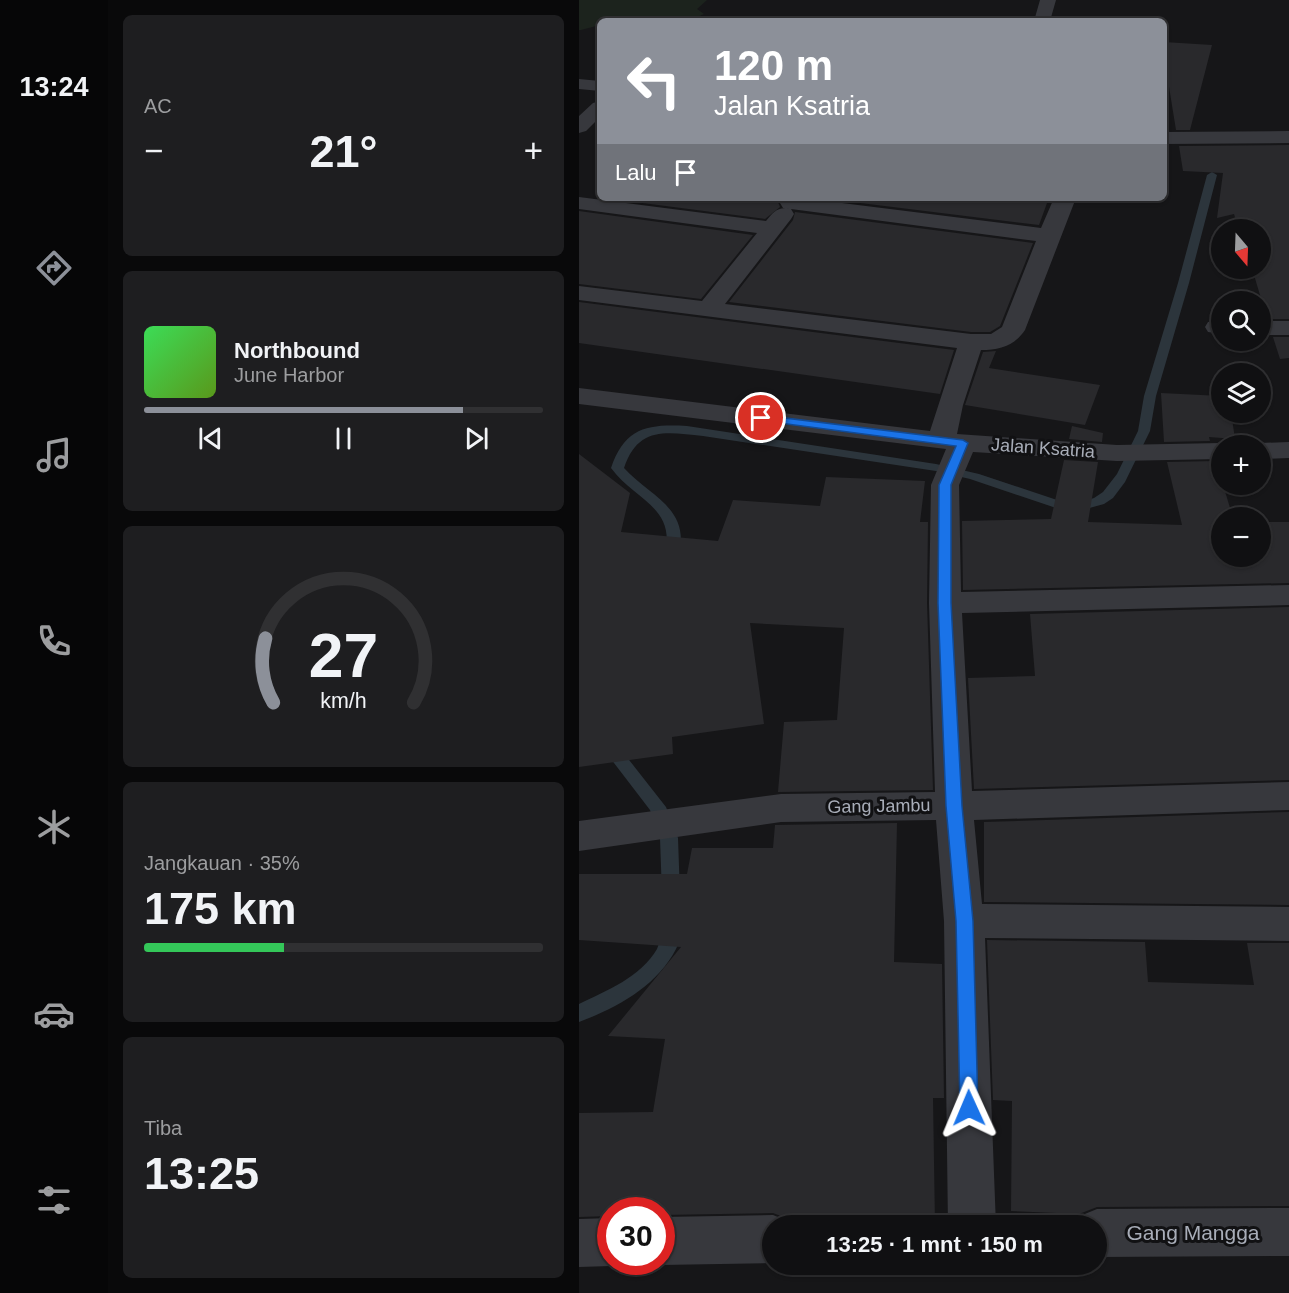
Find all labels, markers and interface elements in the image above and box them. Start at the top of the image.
icon: left [615,42,693,120]
text: 120 m [714,42,833,89]
text: 13:24 [19,72,89,102]
text: Jalan Ksatria [714,91,870,121]
text: AC [144,95,172,117]
text: 21° [309,126,378,177]
text: − [144,132,163,169]
text: + [524,132,543,169]
icon: arrive [669,156,702,189]
text: Lalu [615,160,657,185]
north arrow [1211,219,1271,279]
map controls [1211,219,1271,567]
icon: directions [33,247,75,289]
button: search [1211,291,1271,351]
text: Northbound [234,338,360,363]
button: layers [1211,363,1271,423]
text: June Harbor [234,364,344,386]
pin [735,392,786,443]
icon: arrive [744,401,777,434]
icon: previous [194,422,227,455]
icon: pause [327,422,360,455]
icon: next [460,422,493,455]
icon: music [33,434,75,476]
street label: Jalan Ksatria [990,434,1097,462]
button: + [1211,435,1271,495]
button: − [1211,507,1271,567]
icon: phone [33,620,75,662]
text: 27 [309,622,378,691]
text: km/h [320,690,367,714]
street label: Gang Jambu [827,795,931,817]
icon: climate [33,806,75,848]
text: Jangkauan · 35% [144,852,300,874]
text: 175 km [144,883,297,934]
icon: car [33,993,75,1035]
position arrow [937,1076,1001,1140]
text: Tiba [144,1117,182,1139]
text: 13:25 [144,1148,259,1199]
icon: filters [33,1179,75,1221]
speed limit sign: 30 [597,1197,675,1275]
street label: Gang Mangga [1126,1221,1260,1244]
text: 13:25 · 1 mnt · 150 m [826,1232,1043,1257]

